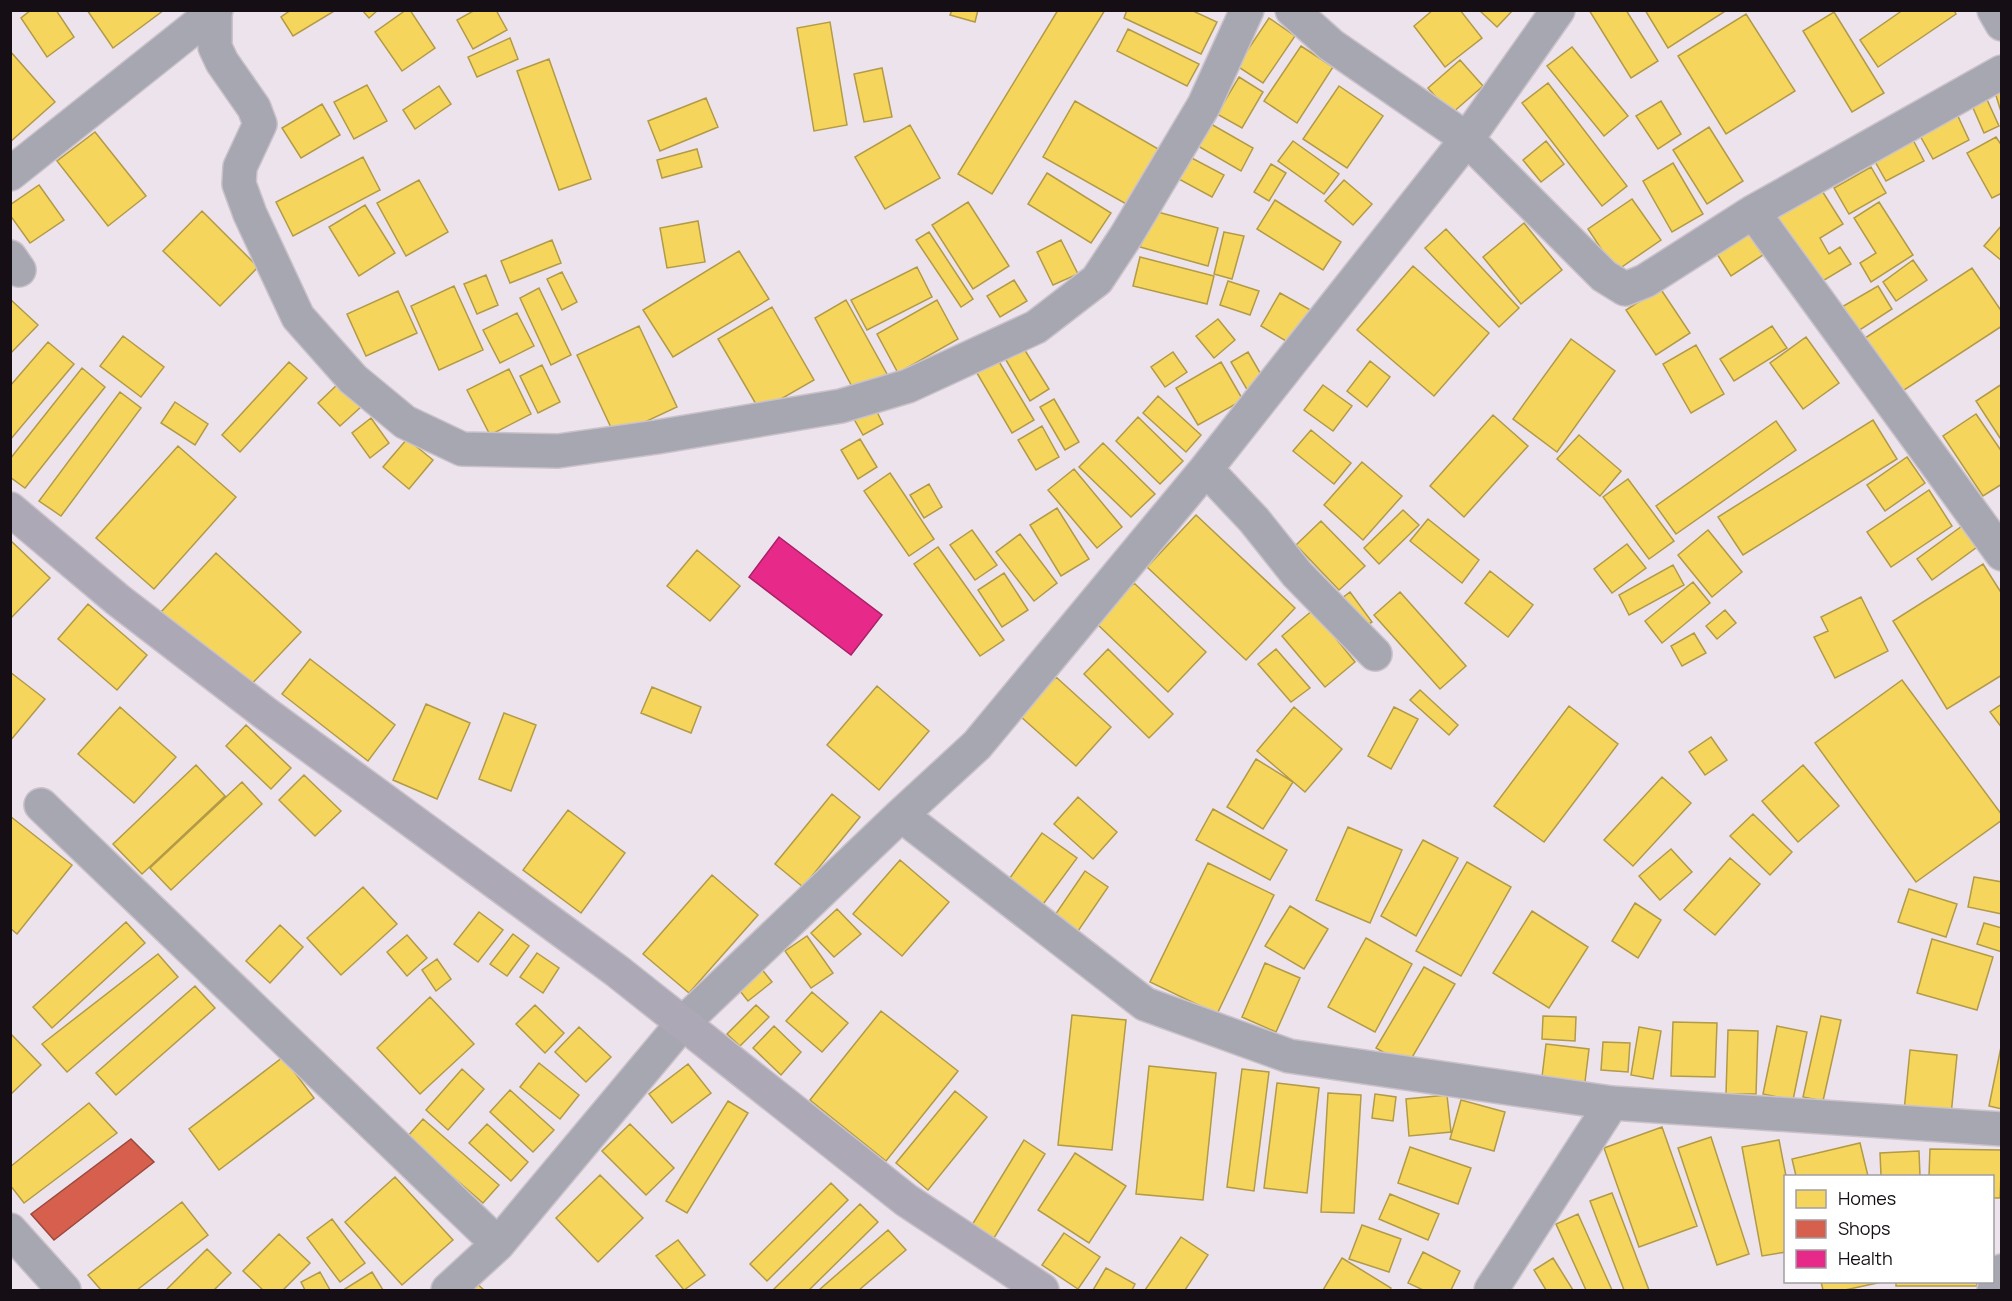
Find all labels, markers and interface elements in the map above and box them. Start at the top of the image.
legend [1784,1175,1994,1283]
text: Homes [1838,1186,1896,1210]
text: Shops [1838,1216,1890,1240]
text: Health [1838,1246,1893,1270]

